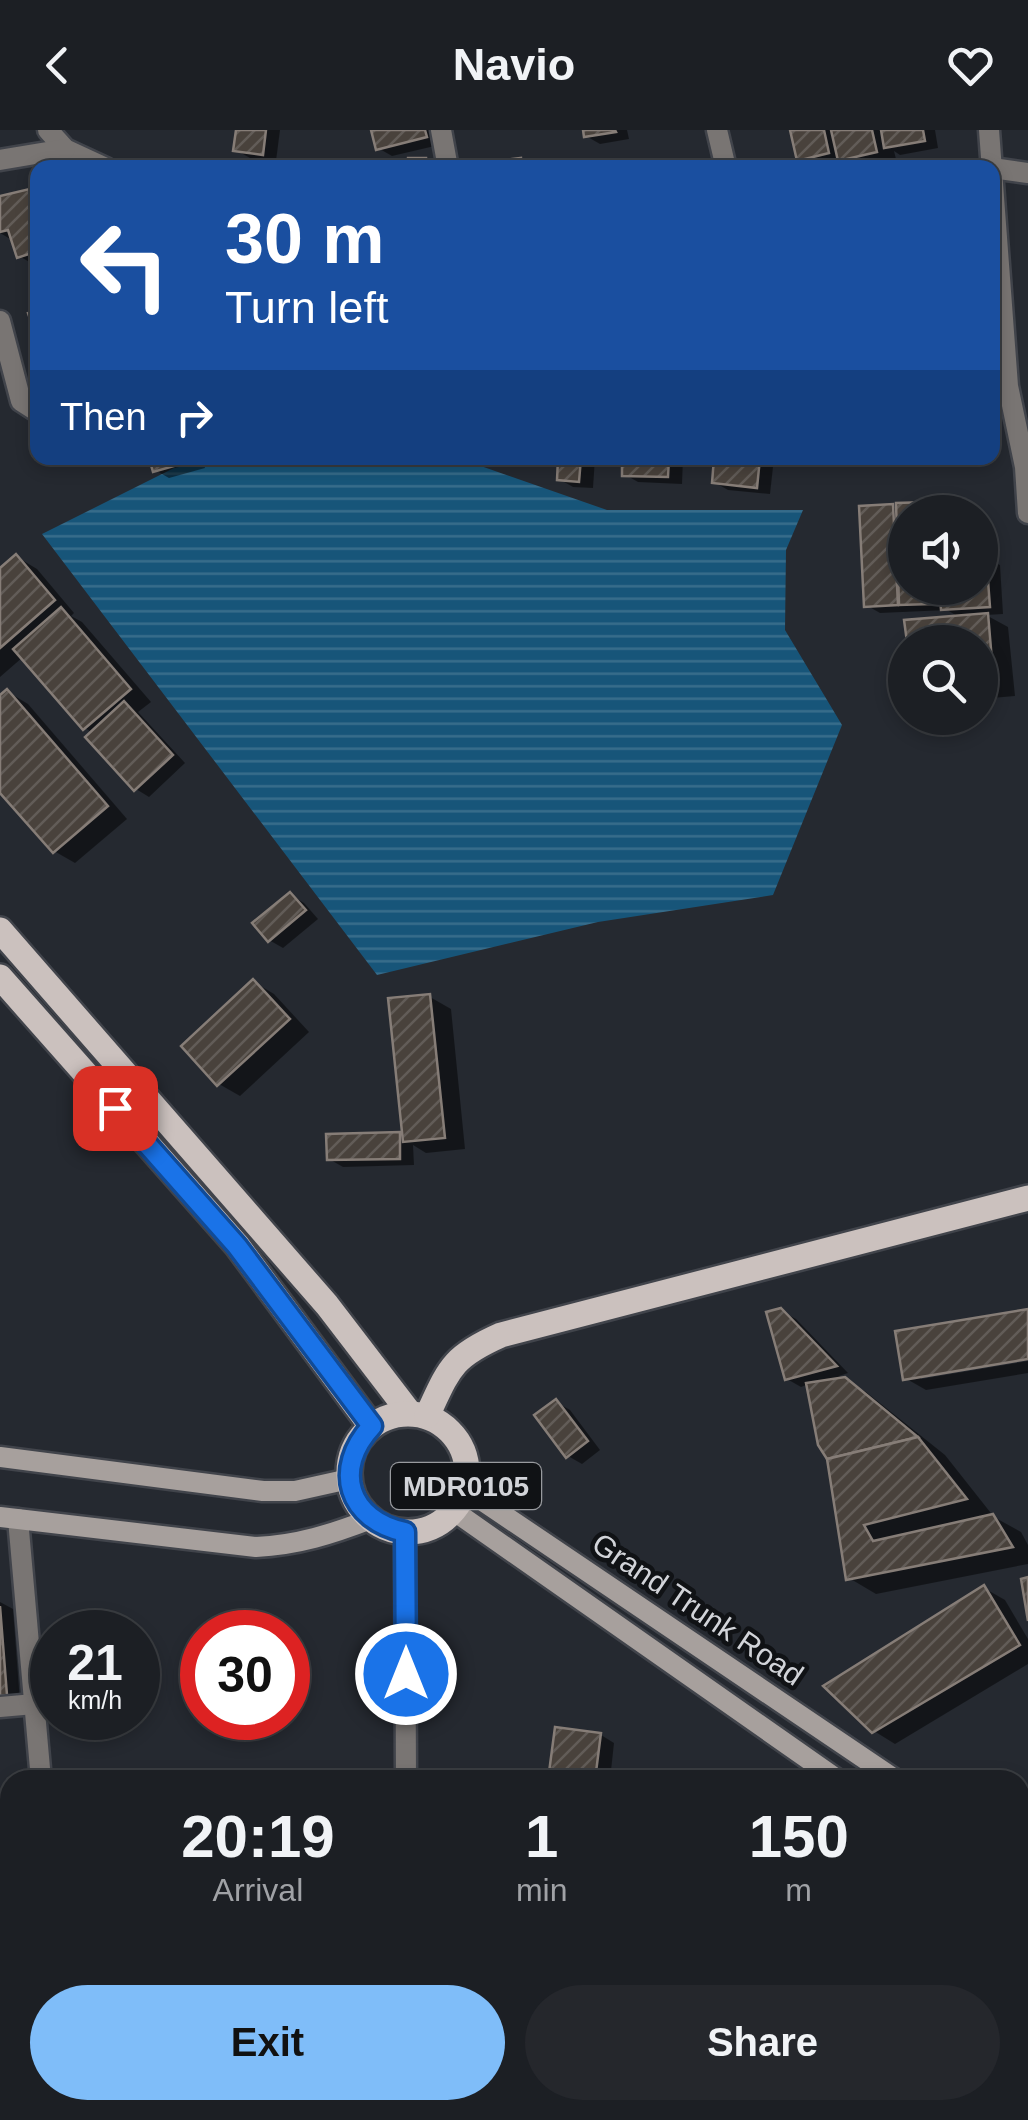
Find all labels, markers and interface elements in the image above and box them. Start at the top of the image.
icon: back [30,38,85,93]
icon: heart [943,38,998,93]
text: Navio [453,39,575,90]
icon: left [60,200,190,330]
text: 30 m [225,200,385,278]
text: Turn left [225,282,388,333]
icon: right [167,390,222,445]
text: Then [60,396,147,438]
map controls [888,495,998,735]
button: sound [888,495,998,605]
button: search [888,625,998,735]
pin [73,1066,158,1151]
icon: arrive [88,1081,143,1136]
road number: MDR0105 [391,1463,541,1509]
street label: Grand Trunk Road [586,1526,810,1692]
speed limit sign: 30 [180,1610,310,1740]
position arrow [354,1622,458,1726]
text: 21 [67,1635,123,1691]
text: km/h [68,1686,122,1714]
text: 20:19 [181,1803,335,1870]
text: 1 [525,1803,558,1870]
text: 150 [749,1803,849,1870]
text: Arrival [213,1872,303,1908]
text: min [516,1872,567,1908]
text: m [785,1872,812,1908]
button: Exit [30,1985,505,2100]
button: Share [525,1985,1000,2100]

